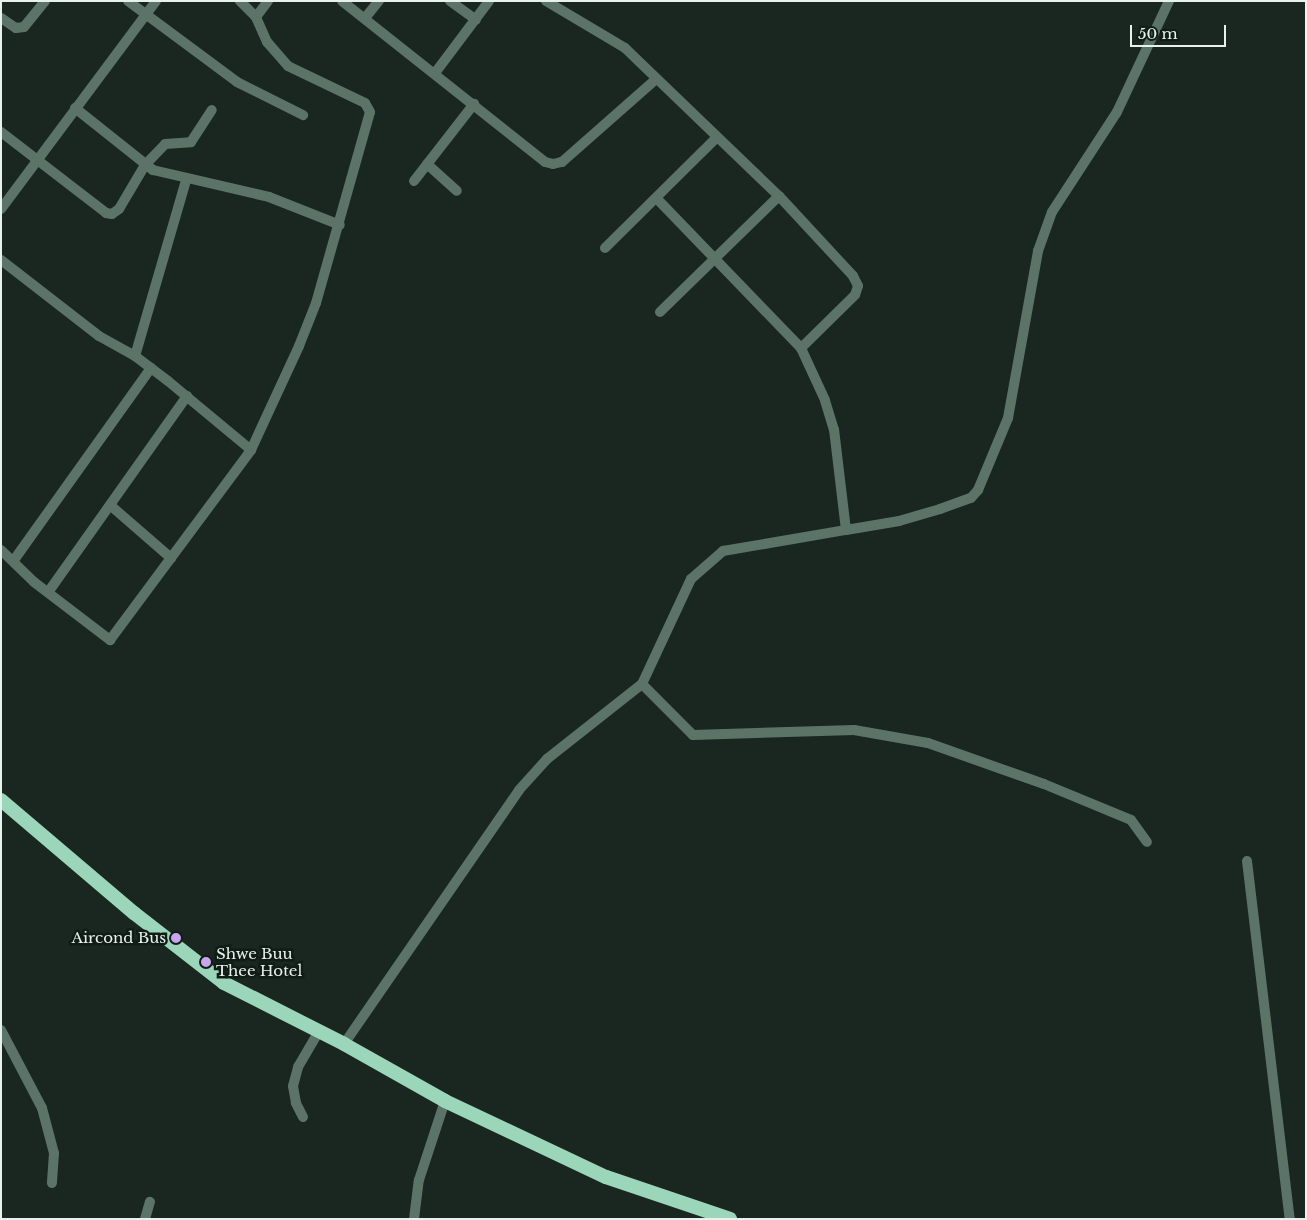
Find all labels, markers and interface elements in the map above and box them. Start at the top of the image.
scale bar [1132,15,1228,47]
text: 50 m [1138,24,1178,43]
place label: Aircond Bus [71,929,166,947]
marker: Aircond Bus [170,932,182,944]
place label: Shwe Buu Thee Hotel [216,944,302,979]
marker: Shwe Buu Thee Hotel [200,956,212,968]

